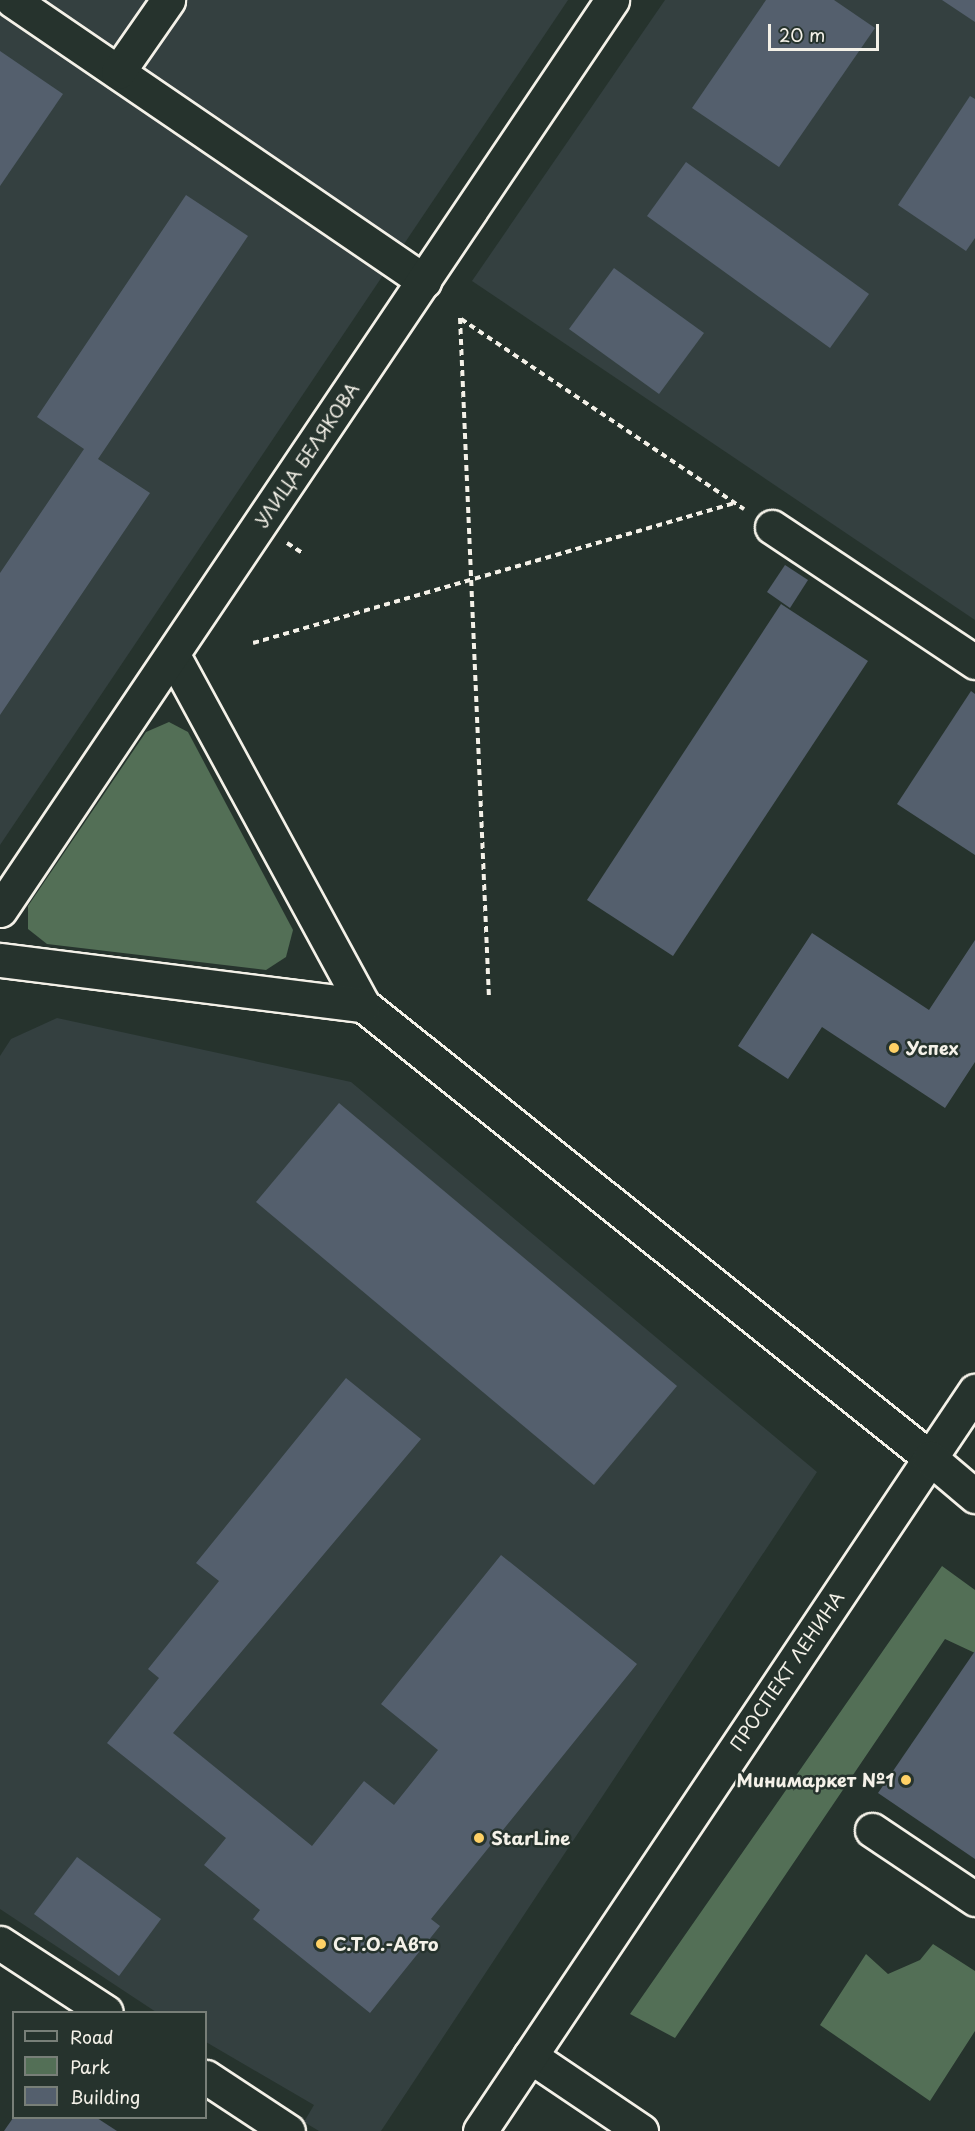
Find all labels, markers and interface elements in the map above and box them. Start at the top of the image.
scale bar [771,12,882,50]
text: 20 m [779,21,825,48]
street label: УЛИЦА БЕЛЯКОВА [250,378,364,532]
place label: Успех [906,1037,959,1059]
marker: Успех [887,1041,901,1055]
street label: ПРОСПЕКТ ЛЕНИНА [725,1587,849,1755]
place label: Минимаркет №1 [736,1769,894,1791]
marker: Минимаркет №1 [899,1773,913,1787]
place label: StarLine [491,1827,570,1849]
marker: StarLine [472,1831,486,1845]
place label: С.Т.О.-Авто [333,1933,438,1955]
marker: С.Т.О.-Авто [314,1937,328,1951]
legend [12,2011,207,2119]
text: Road [70,2023,114,2050]
text: Park [70,2053,110,2080]
text: Building [70,2083,140,2110]

